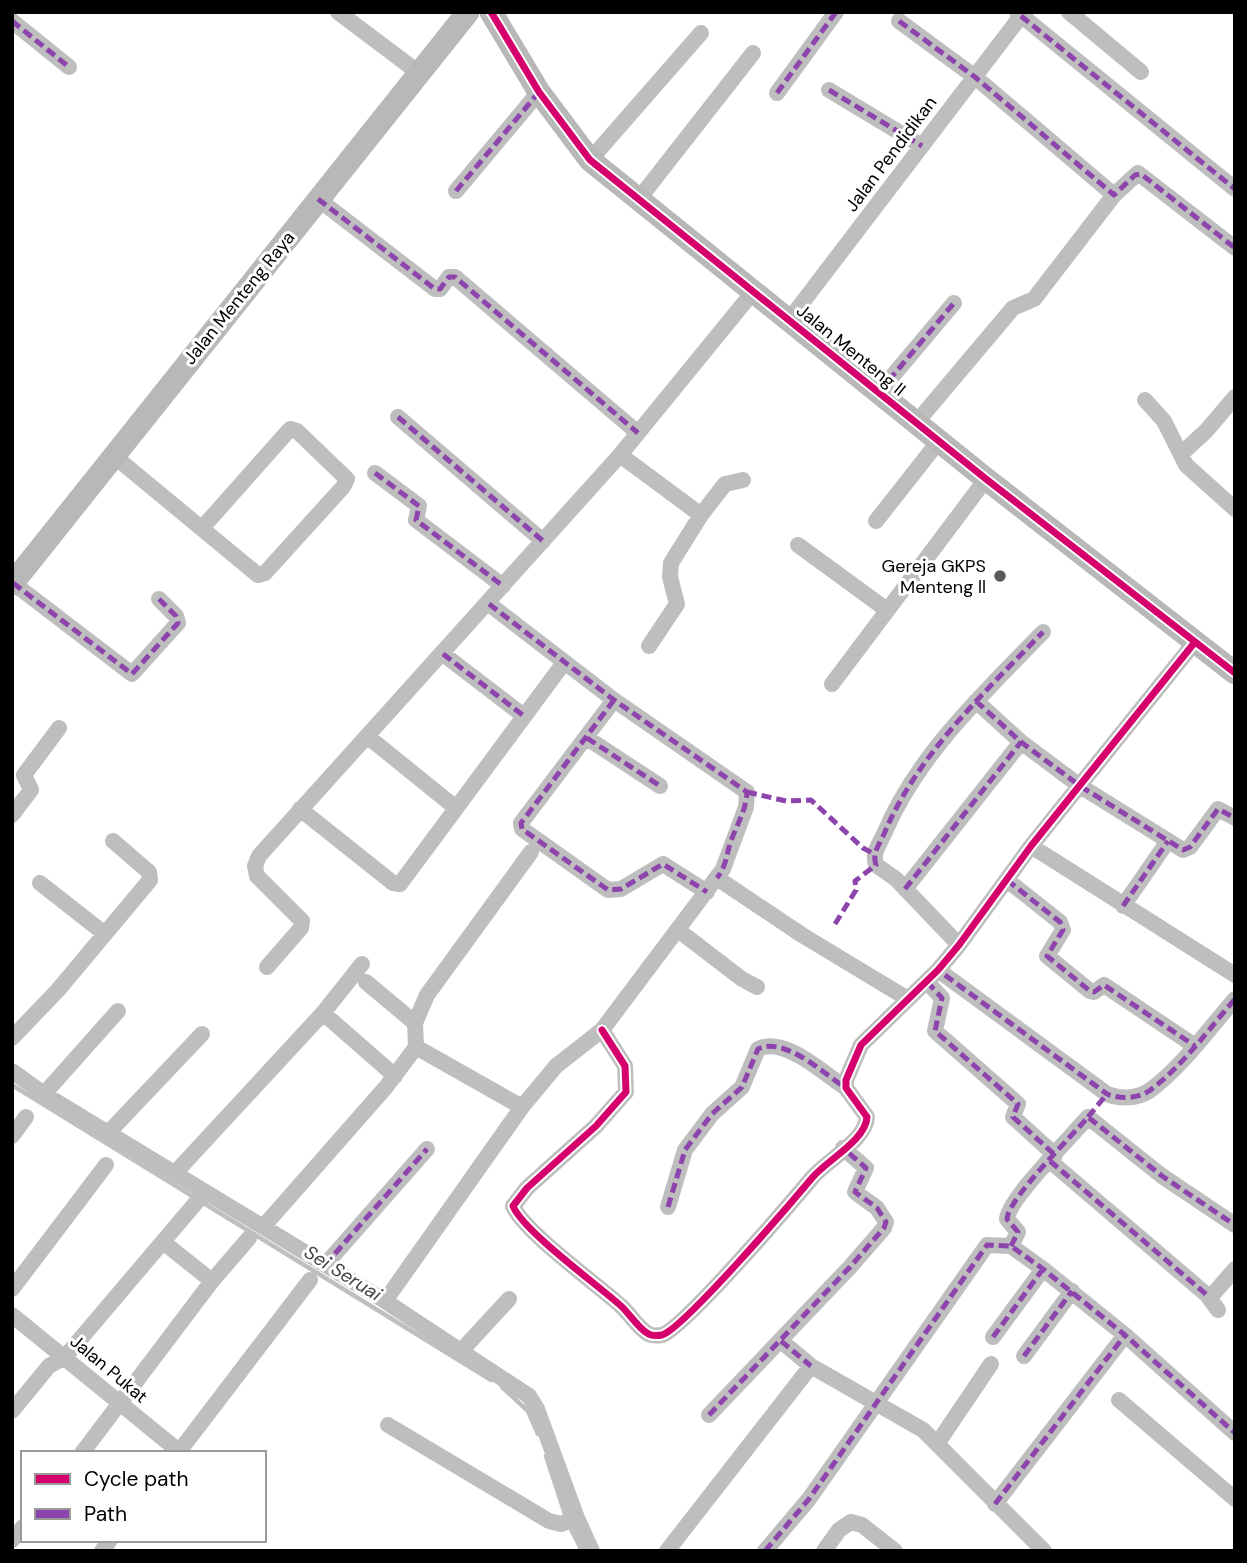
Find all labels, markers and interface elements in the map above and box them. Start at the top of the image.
street label: Jalan Pendidikan [840,91,942,217]
street label: Jalan Menteng Raya [178,226,300,370]
street label: Jalan Menteng II [791,298,911,402]
place label: Gereja GKPS Menteng ll [882,554,986,599]
marker: Gereja GKPS Menteng ll [992,568,1008,584]
water label: Sei Seruai [300,1239,387,1307]
street label: Jalan Pukat [65,1330,153,1408]
legend [21,1451,266,1542]
text: Cycle path [84,1465,189,1493]
text: Path [84,1500,127,1528]

